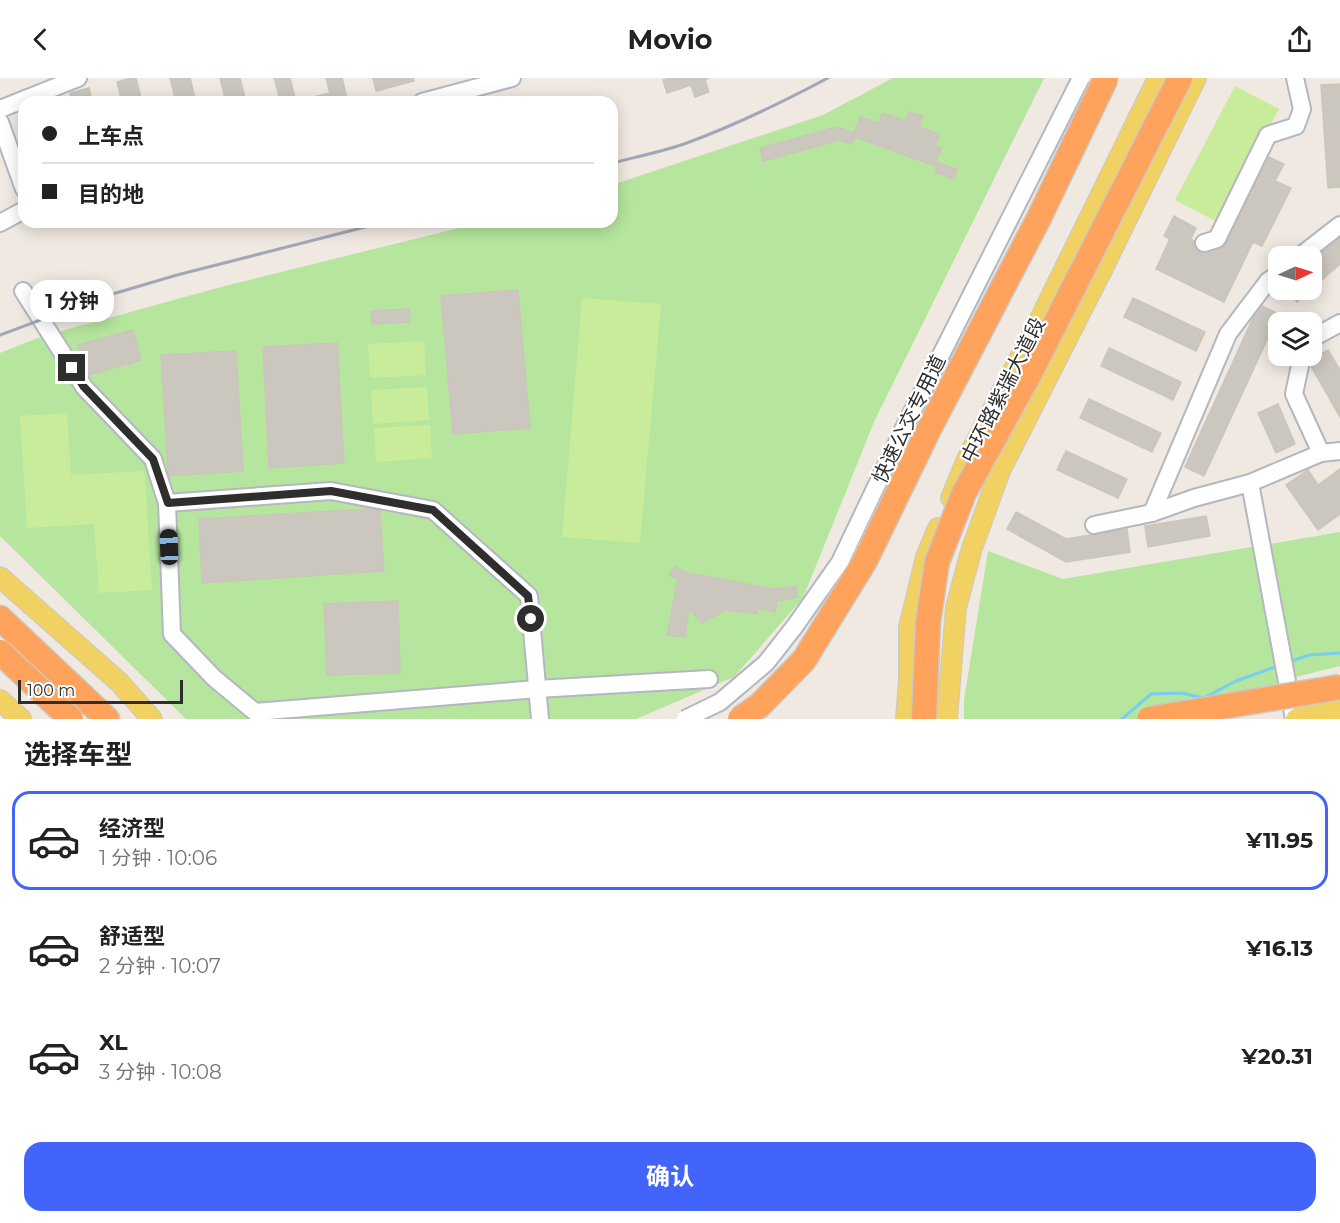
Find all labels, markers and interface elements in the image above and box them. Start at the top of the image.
icon: back [24,23,57,56]
text: Movio [627,23,713,56]
icon: share [1283,23,1316,56]
text: 上车点 [78,123,144,150]
text: 目的地 [78,181,144,208]
north arrow [1268,246,1322,300]
map controls [1268,246,1322,366]
callout: 1 分钟 [30,281,114,323]
text: 1 分钟 [45,289,99,313]
button: layers [1268,312,1322,366]
street label: 中环路紫瑞大道段 [956,313,1050,467]
street label: 快速公交专用道 [868,351,950,487]
route end [58,354,85,381]
car [159,529,179,565]
route start [517,605,544,632]
scale bar [18,677,183,704]
text: 100 m [27,681,75,700]
text: 选择车型 [24,738,132,771]
icon: car [27,814,81,868]
text: 经济型 [99,815,165,842]
text: ¥11.95 [1246,827,1313,854]
text: 1 分钟 · 10:06 [99,846,217,870]
icon: car [27,922,81,976]
text: 舒适型 [99,923,165,950]
text: ¥16.13 [1246,935,1313,962]
text: 2 分钟 · 10:07 [99,954,221,978]
text: XL [99,1029,128,1056]
icon: car [27,1030,81,1084]
text: ¥20.31 [1242,1043,1313,1070]
text: 3 分钟 · 10:08 [99,1060,222,1084]
button: 确认 [24,1142,1316,1211]

